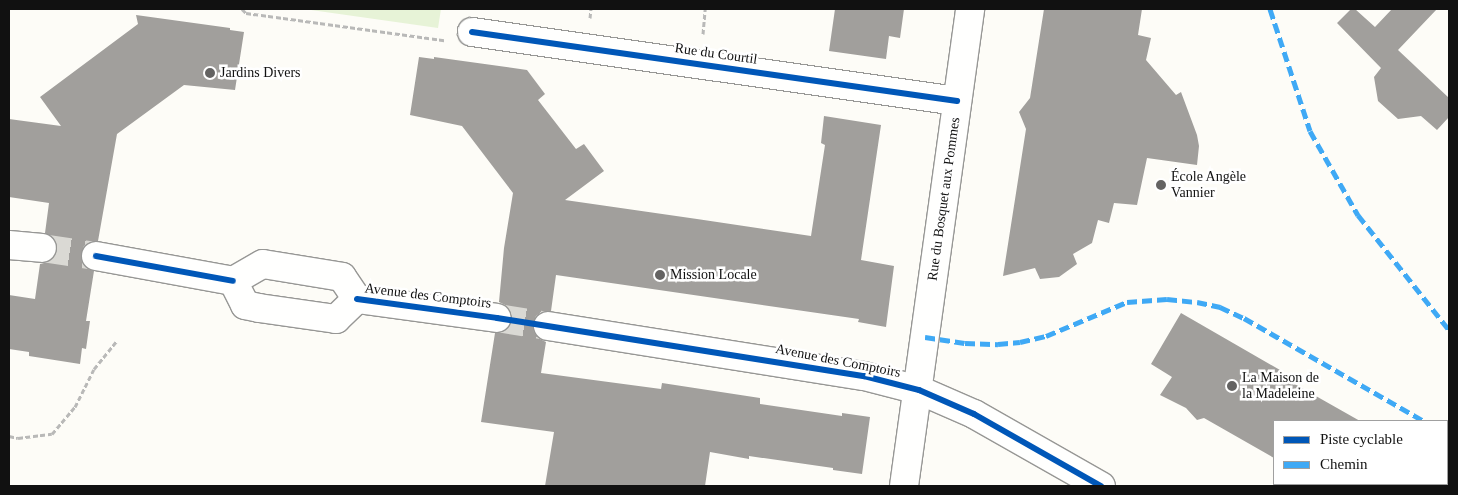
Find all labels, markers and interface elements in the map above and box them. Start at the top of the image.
street label: Rue du Courtil [674,40,758,68]
place label: Jardins Divers [220,65,300,81]
marker: Jardins Divers [204,67,216,79]
street label: Rue du Bosquet aux Pommes [924,116,964,282]
place label: École Angèle Vannier [1171,169,1247,202]
marker: École Angèle Vannier [1155,179,1167,191]
place label: Mission Locale [670,267,757,283]
marker: Mission Locale [654,269,666,281]
street label: Avenue des Comptoirs [364,280,492,312]
street label: Avenue des Comptoirs [774,341,902,381]
place label: La Maison de la Madeleine [1242,370,1319,402]
marker: La Maison de la Madeleine [1226,380,1238,392]
legend [1273,420,1448,485]
text: Piste cyclable [1320,431,1403,447]
text: Chemin [1320,456,1368,472]

